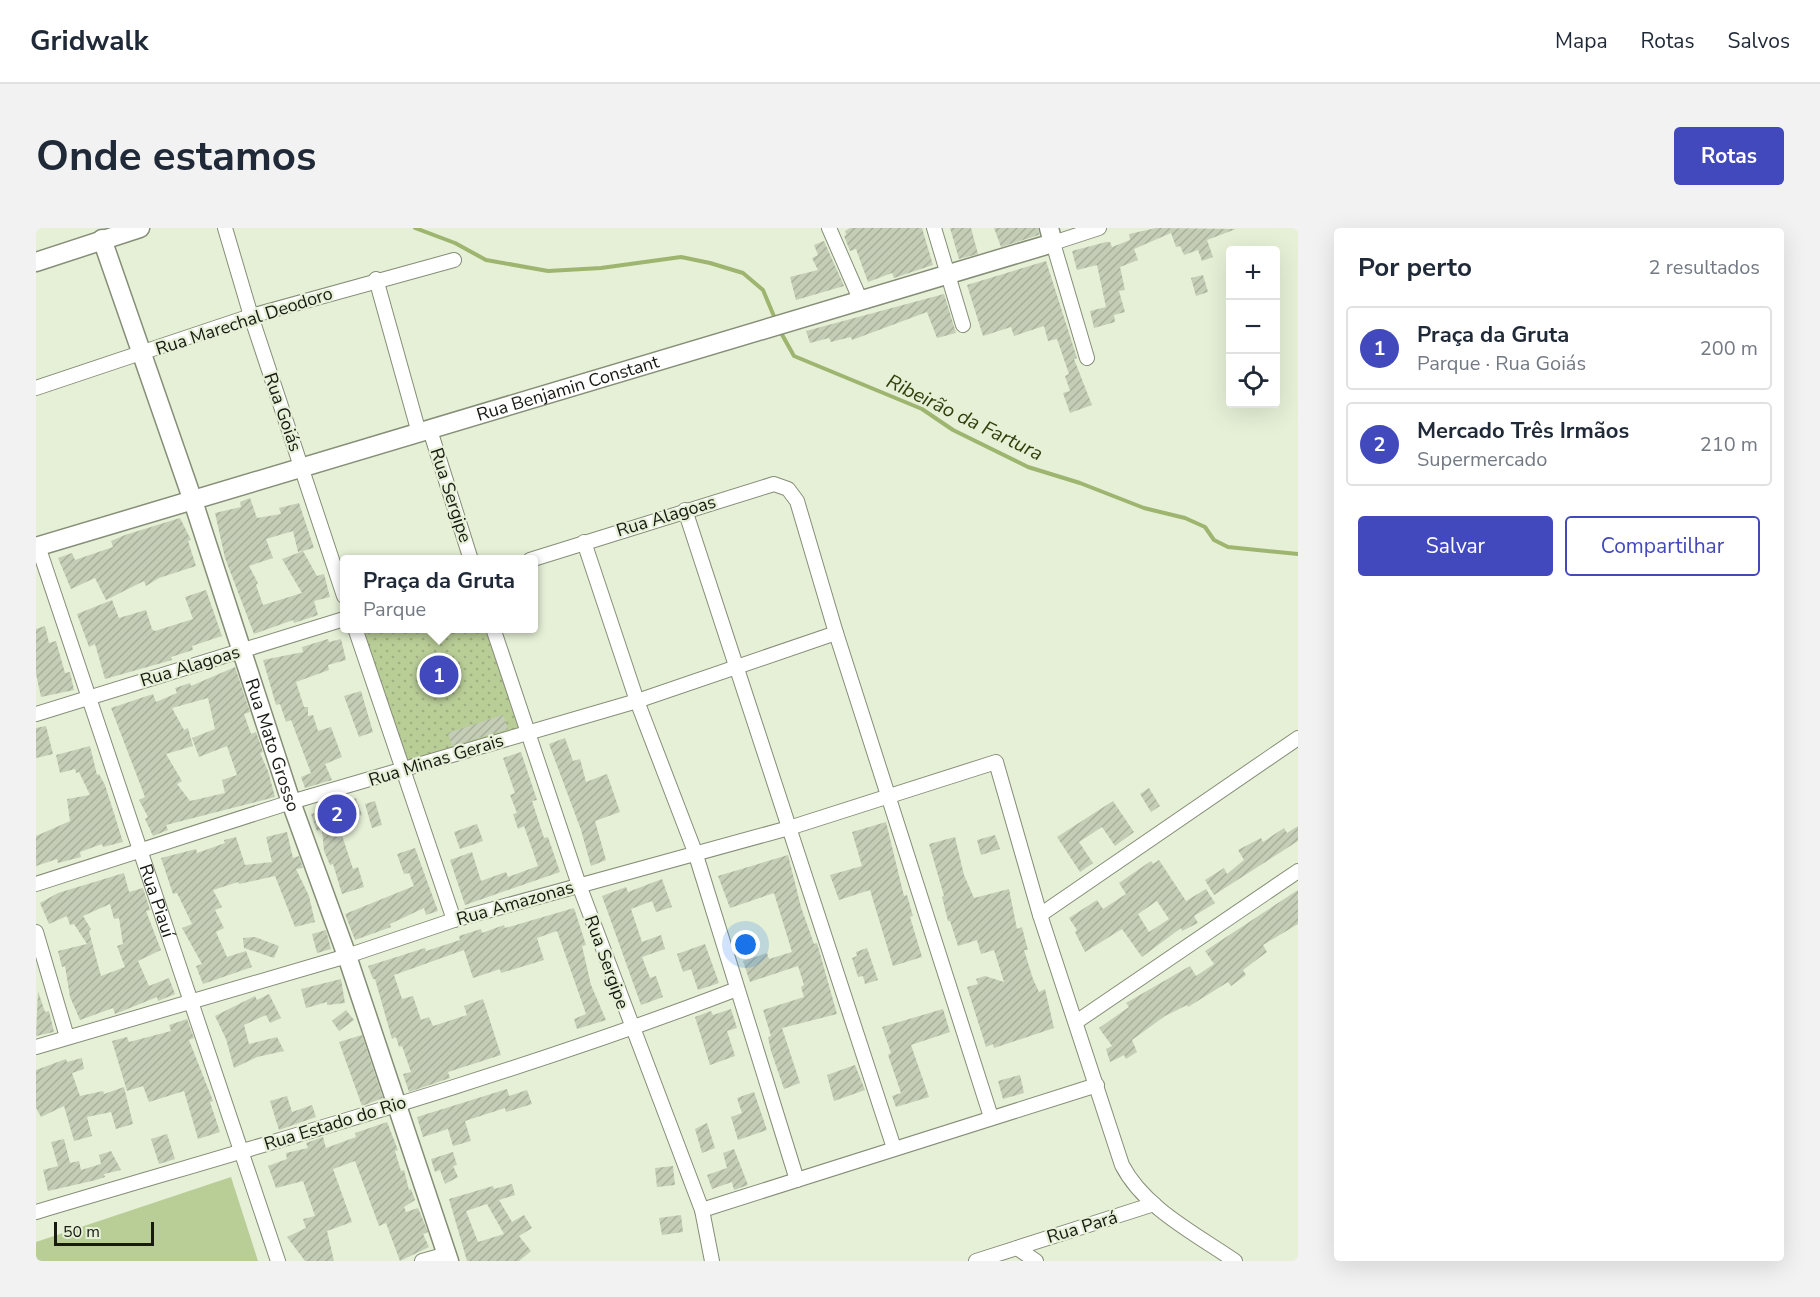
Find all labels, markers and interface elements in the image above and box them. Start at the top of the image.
text: Gridwalk [30,22,148,60]
text: Mapa [1555,27,1608,55]
text: Rotas [1641,27,1695,55]
text: Salvos [1728,27,1790,55]
button: Rotas [1674,127,1784,185]
text: Onde estamos [36,128,317,185]
map controls [1226,246,1280,408]
button: + [1226,246,1280,300]
text: Por perto [1358,250,1472,285]
text: 2 resultados [1649,254,1760,281]
street label: Rua Marechal Deodoro [152,281,336,361]
button: − [1226,300,1280,354]
text: Praça da Gruta [1417,320,1569,350]
text: 1 [1374,335,1386,362]
text: 200 m [1700,335,1758,362]
street label: Rua Benjamin Constant [474,349,663,427]
text: Parque · Rua Goiás [1417,350,1586,377]
button: locate [1226,354,1280,408]
water label: Ribeirão da Fartura [882,368,1048,467]
street label: Rua Goiás [258,369,308,455]
text: Mercado Três Irmãos [1417,416,1629,446]
text: 2 [1374,431,1386,458]
text: 210 m [1700,431,1758,458]
street label: Rua Sergipe [424,445,478,545]
text: Supermercado [1417,446,1547,473]
street label: Rua Alagoas [613,489,719,543]
button: Salvar [1358,516,1553,576]
button: Compartilhar [1565,516,1760,576]
popup [340,555,538,633]
text: Praça da Gruta [363,566,515,596]
text: Parque [363,596,426,623]
street label: Rua Alagoas [137,639,243,693]
pin: 1 [420,652,458,698]
street label: Rua Mato Grosso [240,675,306,815]
street label: Rua Minas Gerais [365,728,507,792]
pin: 2 [318,792,356,836]
street label: Rua Piauí [134,861,181,941]
street label: Rua Amazonas [454,875,576,931]
street label: Rua Sergipe [579,912,635,1012]
your location [731,930,760,959]
street label: Rua Estado do Rio [261,1090,409,1156]
street label: Rua Pará [1044,1205,1120,1249]
scale bar [54,1219,154,1246]
text: 50 m [63,1221,100,1243]

